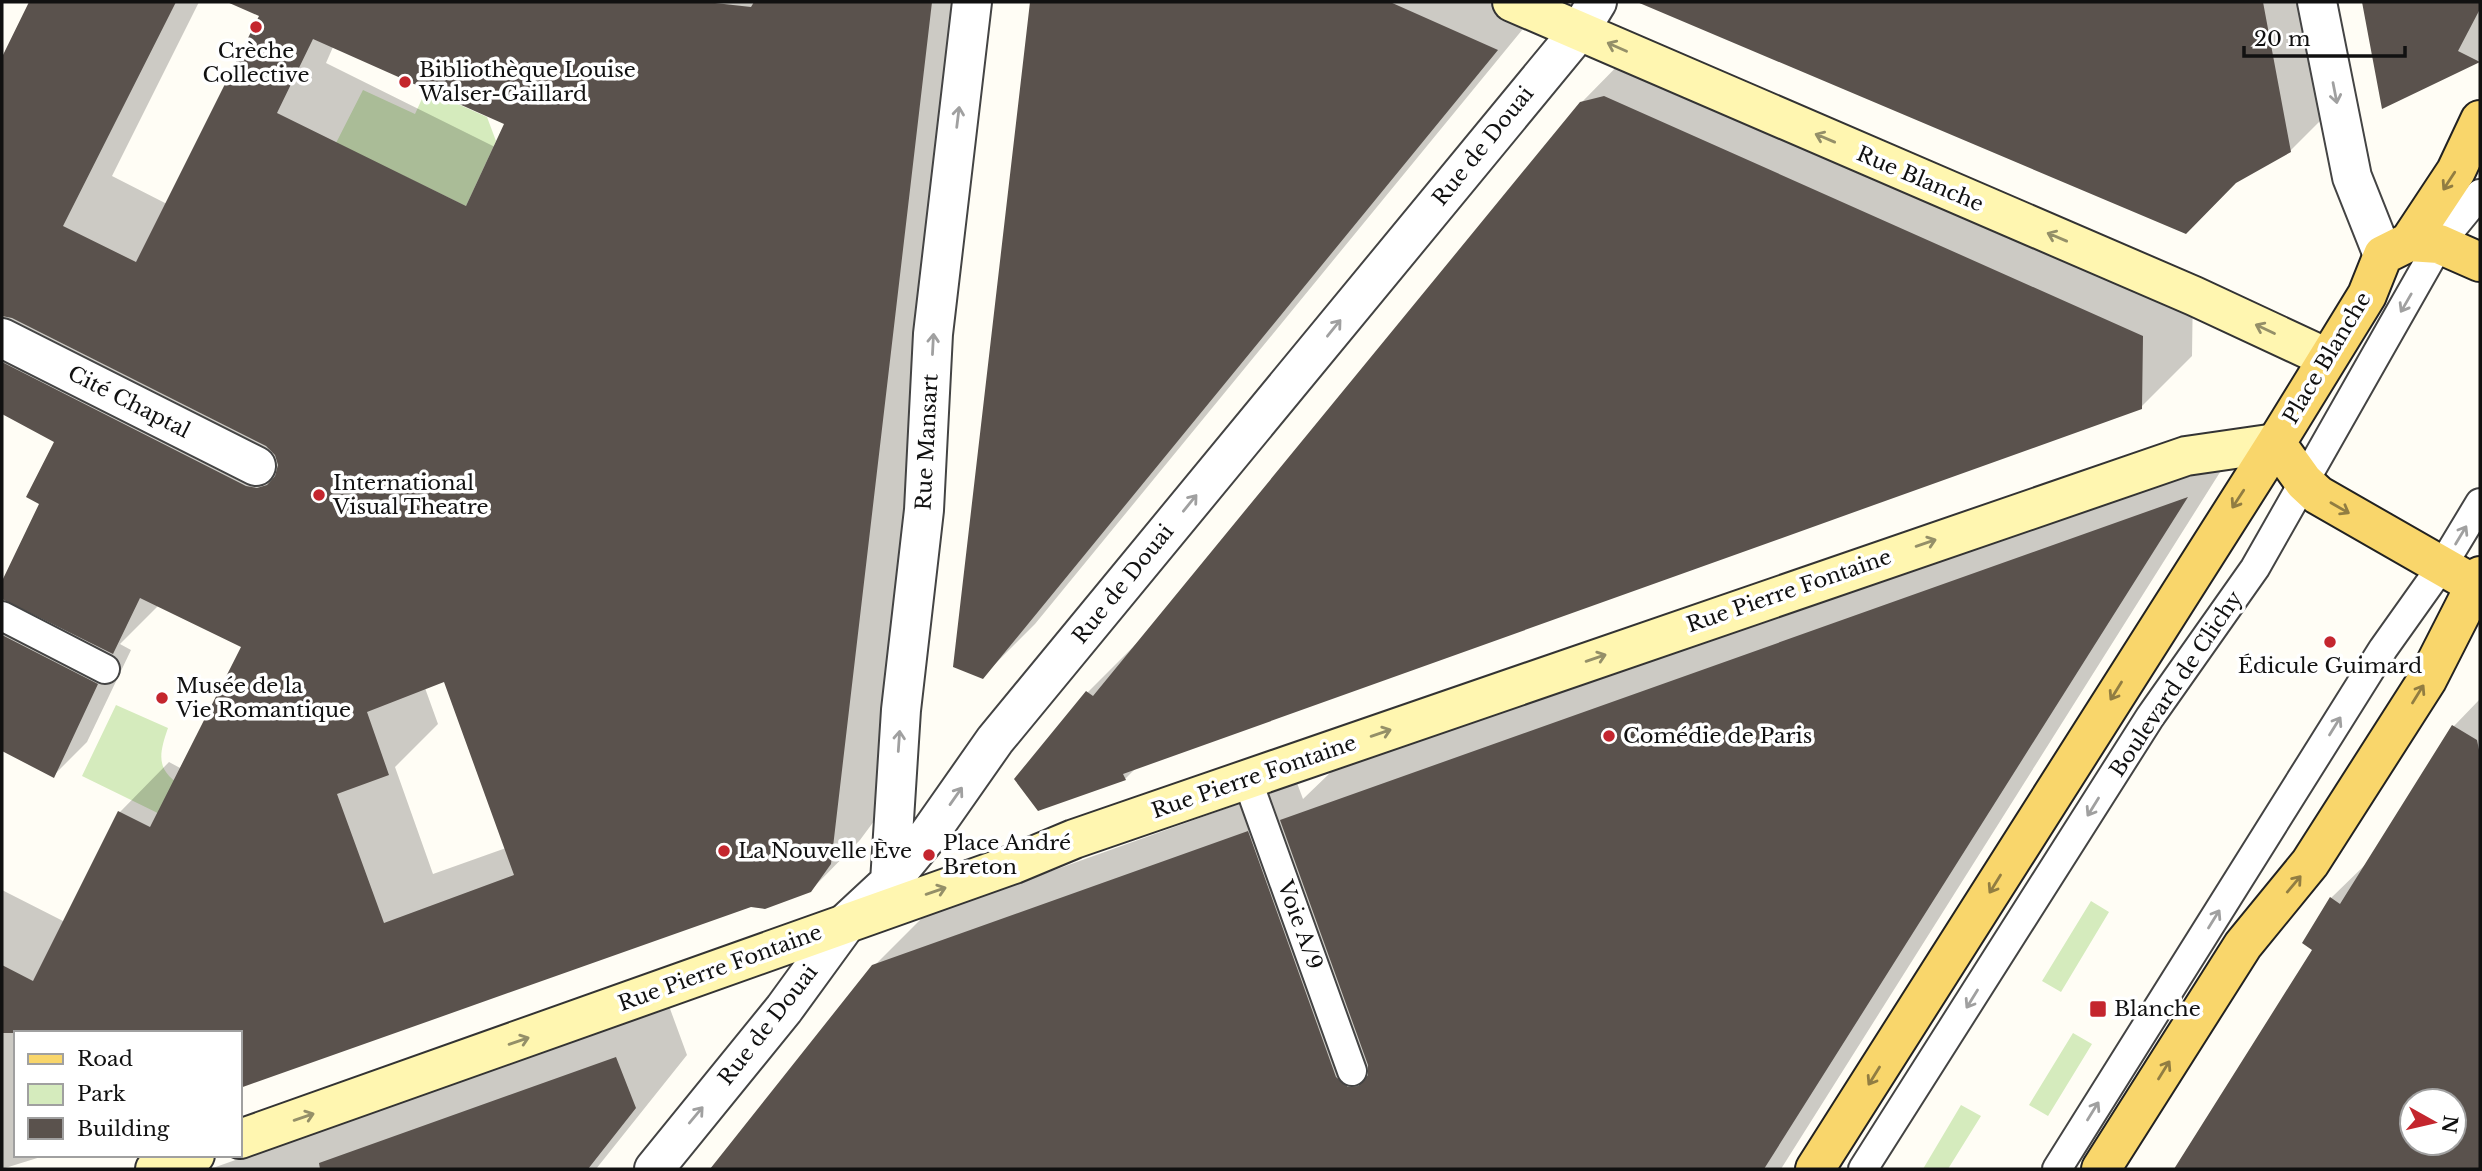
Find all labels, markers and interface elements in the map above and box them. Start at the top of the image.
scale bar [2244,14,2405,58]
marker: Crèche Collective [248,19,264,35]
text: 20 m [2254,26,2311,52]
place label: Crèche Collective [203,38,309,88]
one-way arrow [1607,40,1628,53]
place label: Bibliothèque Louise Walser-Gaillard [418,57,636,107]
marker: Bibliothèque Louise Walser-Gaillard [397,74,413,90]
street label: Rue de Douai [1427,81,1539,211]
one-way arrow [2329,81,2343,104]
one-way arrow [952,107,965,129]
one-way arrow [1815,131,1836,144]
street label: Rue Blanche [1853,141,1987,217]
one-way arrow [2442,171,2456,190]
one-way arrow [2047,230,2068,243]
street label: Place Blanche [2277,287,2377,429]
one-way arrow [2398,293,2412,313]
one-way arrow [1326,319,1342,337]
one-way arrow [2255,322,2276,335]
one-way arrow [926,332,939,355]
street label: Cité Chaptal [64,360,195,444]
street label: Rue Mansart [910,373,944,511]
place label: International Visual Theatre [332,470,489,520]
marker: International Visual Theatre [311,487,327,503]
one-way arrow [2231,489,2245,509]
one-way arrow [1182,495,1197,513]
one-way arrow [2329,501,2349,515]
street label: Rue de Douai [1067,519,1179,649]
one-way arrow [2454,525,2468,545]
one-way arrow [1915,536,1937,548]
street label: Rue Pierre Fontaine [1683,544,1895,638]
street label: Boulevard de Clichy [2104,586,2248,782]
marker: Édicule Guimard [2322,634,2338,650]
one-way arrow [1584,651,1606,663]
place label: Édicule Guimard [2238,653,2422,679]
place label: Musée de la Vie Romantique [175,673,351,723]
one-way arrow [2109,681,2123,701]
one-way arrow [2412,684,2426,704]
marker: Musée de la Vie Romantique [154,690,170,706]
one-way arrow [2328,717,2342,737]
place label: Comédie de Paris [1623,723,1812,749]
one-way arrow [1369,726,1391,738]
marker: Comédie de Paris [1601,728,1617,744]
one-way arrow [893,730,906,753]
street label: Rue Pierre Fontaine [1148,730,1360,824]
one-way arrow [949,786,963,806]
one-way arrow [2086,796,2100,816]
place label: Place André Breton [943,830,1071,880]
place label: La Nouvelle Ève [738,838,912,864]
marker: La Nouvelle Ève [716,843,732,859]
marker: Place André Breton [921,847,937,863]
one-way arrow [1988,874,2003,893]
one-way arrow [2286,875,2301,893]
street label: Voie A/9 [1272,876,1328,973]
one-way arrow [924,884,946,896]
one-way arrow [2207,909,2221,929]
street label: Rue Pierre Fontaine [615,919,825,1017]
street label: Rue de Douai [713,959,823,1091]
one-way arrow [1964,988,1978,1008]
place label: Blanche [2114,996,2201,1022]
marker: Blanche [2088,999,2108,1019]
legend [14,1031,242,1157]
one-way arrow [507,1034,529,1046]
text: Road [77,1046,133,1072]
one-way arrow [2156,1061,2171,1080]
one-way arrow [1866,1066,1880,1086]
text: Park [77,1081,126,1107]
north arrow [2398,1087,2468,1157]
one-way arrow [2086,1102,2100,1122]
one-way arrow [688,1107,704,1125]
one-way arrow [293,1110,315,1122]
text: N [2437,1114,2462,1135]
text: Building [77,1116,170,1142]

